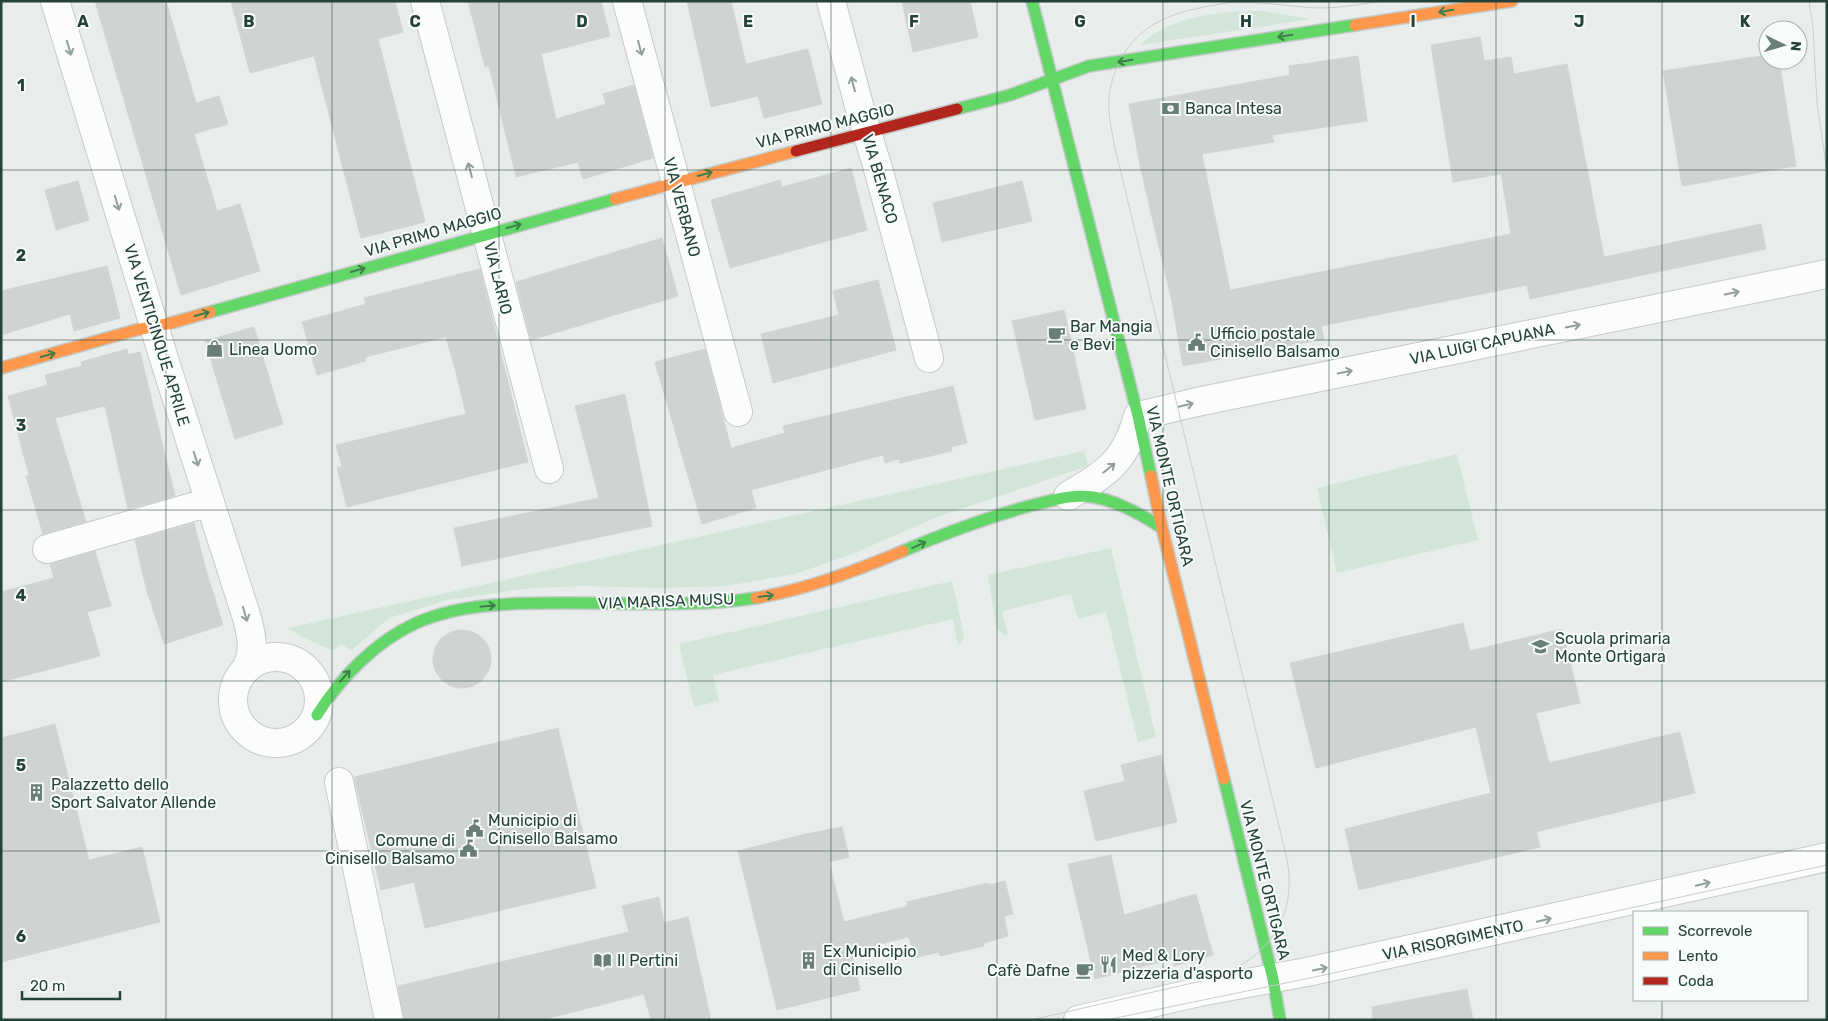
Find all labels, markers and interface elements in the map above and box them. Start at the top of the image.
one-way arrow [1438,7,1454,17]
text: A [77,12,89,31]
text: B [243,12,255,31]
text: C [409,12,421,31]
text: D [576,12,588,31]
text: E [743,12,753,31]
text: F [909,12,919,31]
text: G [1074,12,1086,31]
text: H [1240,12,1252,31]
text: I [1410,12,1416,31]
text: J [1574,12,1584,31]
text: K [1740,12,1751,31]
north arrow [1758,20,1808,70]
one-way arrow [1278,31,1294,41]
one-way arrow [65,40,75,56]
one-way arrow [636,40,645,56]
text: N [1787,40,1804,52]
one-way arrow [1117,56,1133,66]
text: 1 [17,76,25,95]
one-way arrow [848,77,857,93]
bank icon: Banca Intesa [1161,98,1181,118]
place label: Banca Intesa [1185,99,1282,118]
street label: VIA PRIMO MAGGIO [754,100,896,152]
street label: VIA BENACO [858,132,902,226]
street label: VIA VERBANO [660,155,704,259]
one-way arrow [464,162,474,178]
one-way arrow [697,169,713,178]
one-way arrow [112,195,122,211]
street label: VIA PRIMO MAGGIO [362,203,504,261]
one-way arrow [506,220,522,230]
street label: VIA LARIO [480,240,516,316]
street label: VIA VENTICINQUE APRILE [120,242,194,428]
text: 2 [16,246,26,265]
one-way arrow [350,264,366,274]
one-way arrow [1724,288,1740,297]
one-way arrow [193,309,209,319]
place label: Bar Mangia e Bevi [1070,317,1153,354]
street label: VIA LUIGI CAPUANA [1408,319,1556,369]
one-way arrow [1564,320,1580,330]
place label: Ufficio postale Cinisello Balsamo [1210,324,1340,361]
cafe icon: Bar Mangia e Bevi [1046,325,1066,345]
public building icon: Ufficio postale Cinisello Balsamo [1186,332,1206,352]
shop icon: Linea Uomo [205,339,225,359]
place label: Linea Uomo [229,340,317,359]
one-way arrow [40,350,56,360]
one-way arrow [1337,367,1353,376]
one-way arrow [1177,400,1193,409]
street label: VIA MONTE ORTIGARA [1142,404,1198,568]
text: 3 [16,416,26,435]
one-way arrow [192,451,201,466]
one-way arrow [1102,463,1115,474]
one-way arrow [911,539,926,549]
text: 4 [16,586,27,605]
street label: VIA MARISA MUSU [597,589,735,613]
one-way arrow [758,591,774,601]
one-way arrow [480,601,496,611]
one-way arrow [241,605,251,621]
place label: Scuola primaria Monte Ortigara [1555,629,1671,666]
school or university icon: Scuola primaria Monte Ortigara [1531,637,1551,657]
one-way arrow [340,669,351,682]
text: 5 [16,756,26,775]
place label: Palazzetto dello Sport Salvator Allende [51,775,216,812]
building icon: Palazzetto dello Sport Salvator Allende [27,783,47,803]
street label: VIA MONTE ORTIGARA [1236,798,1294,962]
place label: Municipio di Cinisello Balsamo [488,811,618,848]
public building icon: Municipio di Cinisello Balsamo [464,819,484,839]
place label: Comune di Cinisello Balsamo [325,831,455,868]
public building icon: Comune di Cinisello Balsamo [459,839,479,859]
one-way arrow [1694,879,1710,889]
legend [1633,911,1808,1001]
one-way arrow [1536,915,1552,924]
street label: VIA RISORGIMENTO [1381,916,1525,964]
text: Scorrevole [1678,922,1752,940]
text: 6 [16,927,26,946]
place label: Ex Municipio di Cinisello [823,942,916,979]
place label: Med & Lory pizzeria d'asporto [1122,946,1253,983]
text: Lento [1678,947,1718,965]
library icon: Il Pertini [593,950,613,970]
building icon: Ex Municipio di Cinisello [799,950,819,970]
place label: Il Pertini [617,951,678,970]
restaurant icon: Med & Lory pizzeria d'asporto [1098,954,1118,974]
cafe icon: Cafè Dafne [1074,960,1094,980]
place label: Cafè Dafne [987,961,1070,980]
one-way arrow [1312,964,1328,973]
scale bar [22,968,120,1000]
text: Coda [1678,972,1714,990]
text: 20 m [30,977,65,995]

